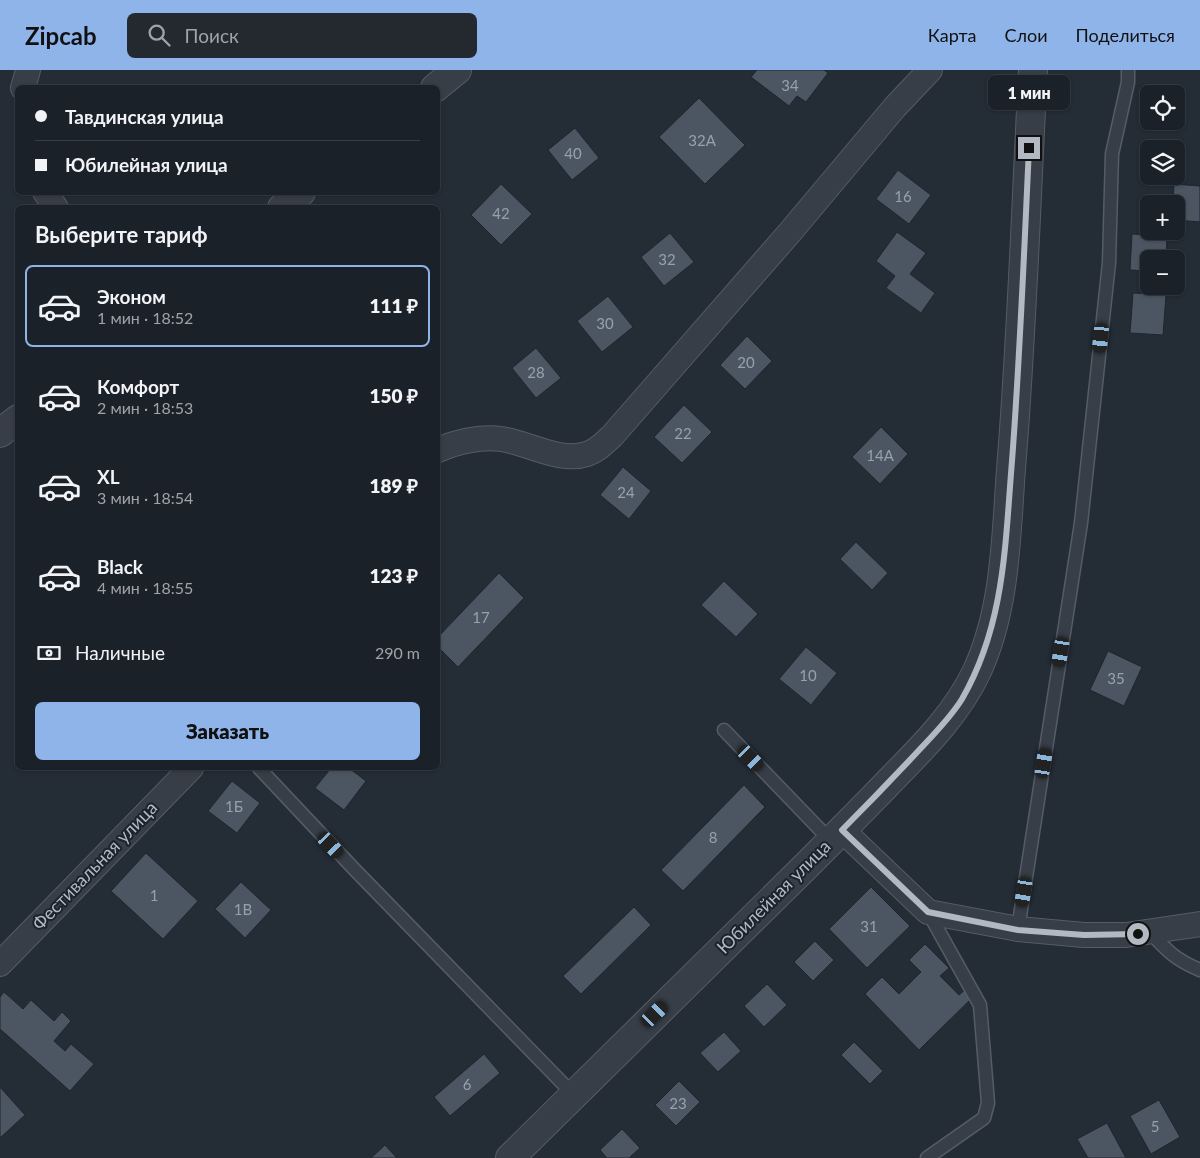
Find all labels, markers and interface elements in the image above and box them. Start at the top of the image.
search box [127,13,477,58]
text: Zipcab [25,21,97,50]
icon: search [145,21,173,49]
text: Поиск [185,24,239,47]
text: Карта [928,24,976,46]
text: Слои [1004,24,1048,46]
text: Поделиться [1076,24,1175,46]
callout: 1 мин [988,75,1070,110]
house number: 34 [781,76,799,94]
text: 1 мин [1007,83,1051,102]
map controls [1140,85,1185,295]
button: locate [1140,85,1185,130]
text: Тавдинская улица [65,105,224,128]
house number: 32А [688,131,717,149]
route end [1018,137,1040,159]
button: layers [1140,140,1185,185]
house number: 40 [564,144,582,162]
text: Юбилейная улица [65,153,228,176]
house number: 16 [894,187,912,205]
button: + [1140,195,1185,240]
house number: 42 [492,204,510,222]
text: Выберите тариф [35,221,208,248]
house number: 32 [658,250,676,268]
button: − [1140,250,1185,295]
icon: car [37,284,82,329]
text: Эконом [97,285,166,308]
text: 111 ₽ [369,294,418,317]
text: 1 мин · 18:52 [97,308,193,327]
house number: 30 [596,314,614,332]
car [1091,322,1110,354]
house number: 20 [737,353,755,371]
house number: 28 [527,363,545,381]
icon: car [37,374,82,419]
text: Комфорт [97,375,179,398]
text: 150 ₽ [369,384,418,407]
text: 2 мин · 18:53 [97,398,193,417]
house number: 22 [674,424,692,442]
house number: 14А [866,446,895,464]
icon: car [37,464,82,509]
text: XL [97,465,120,488]
text: 189 ₽ [369,474,418,497]
house number: 24 [617,483,635,501]
text: 3 мин · 18:54 [97,488,193,507]
icon: car [37,554,82,599]
text: Black [97,555,143,578]
text: 123 ₽ [369,564,418,587]
text: 4 мин · 18:55 [97,578,193,597]
house number: 17 [472,608,490,626]
car [1051,636,1070,668]
icon: cash [35,639,63,667]
text: Наличные [75,641,165,664]
text: 290 m [375,643,420,662]
house number: 10 [799,666,817,684]
house number: 35 [1107,669,1125,687]
button: Заказать [35,702,420,760]
car [735,742,766,774]
car [1034,747,1053,779]
street label: Фестивальная улица [27,796,161,934]
house number: 1Б [225,797,243,815]
house number: 8 [709,828,717,846]
car [315,829,346,861]
street label: Юбилейная улица [712,835,835,958]
car [1014,876,1033,908]
house number: 1 [150,886,158,904]
house number: 1В [234,900,252,918]
house number: 31 [860,917,878,935]
route start [1127,923,1149,945]
car [638,998,671,1030]
house number: 6 [463,1075,472,1093]
house number: 23 [669,1094,687,1112]
house number: 5 [1151,1117,1159,1135]

